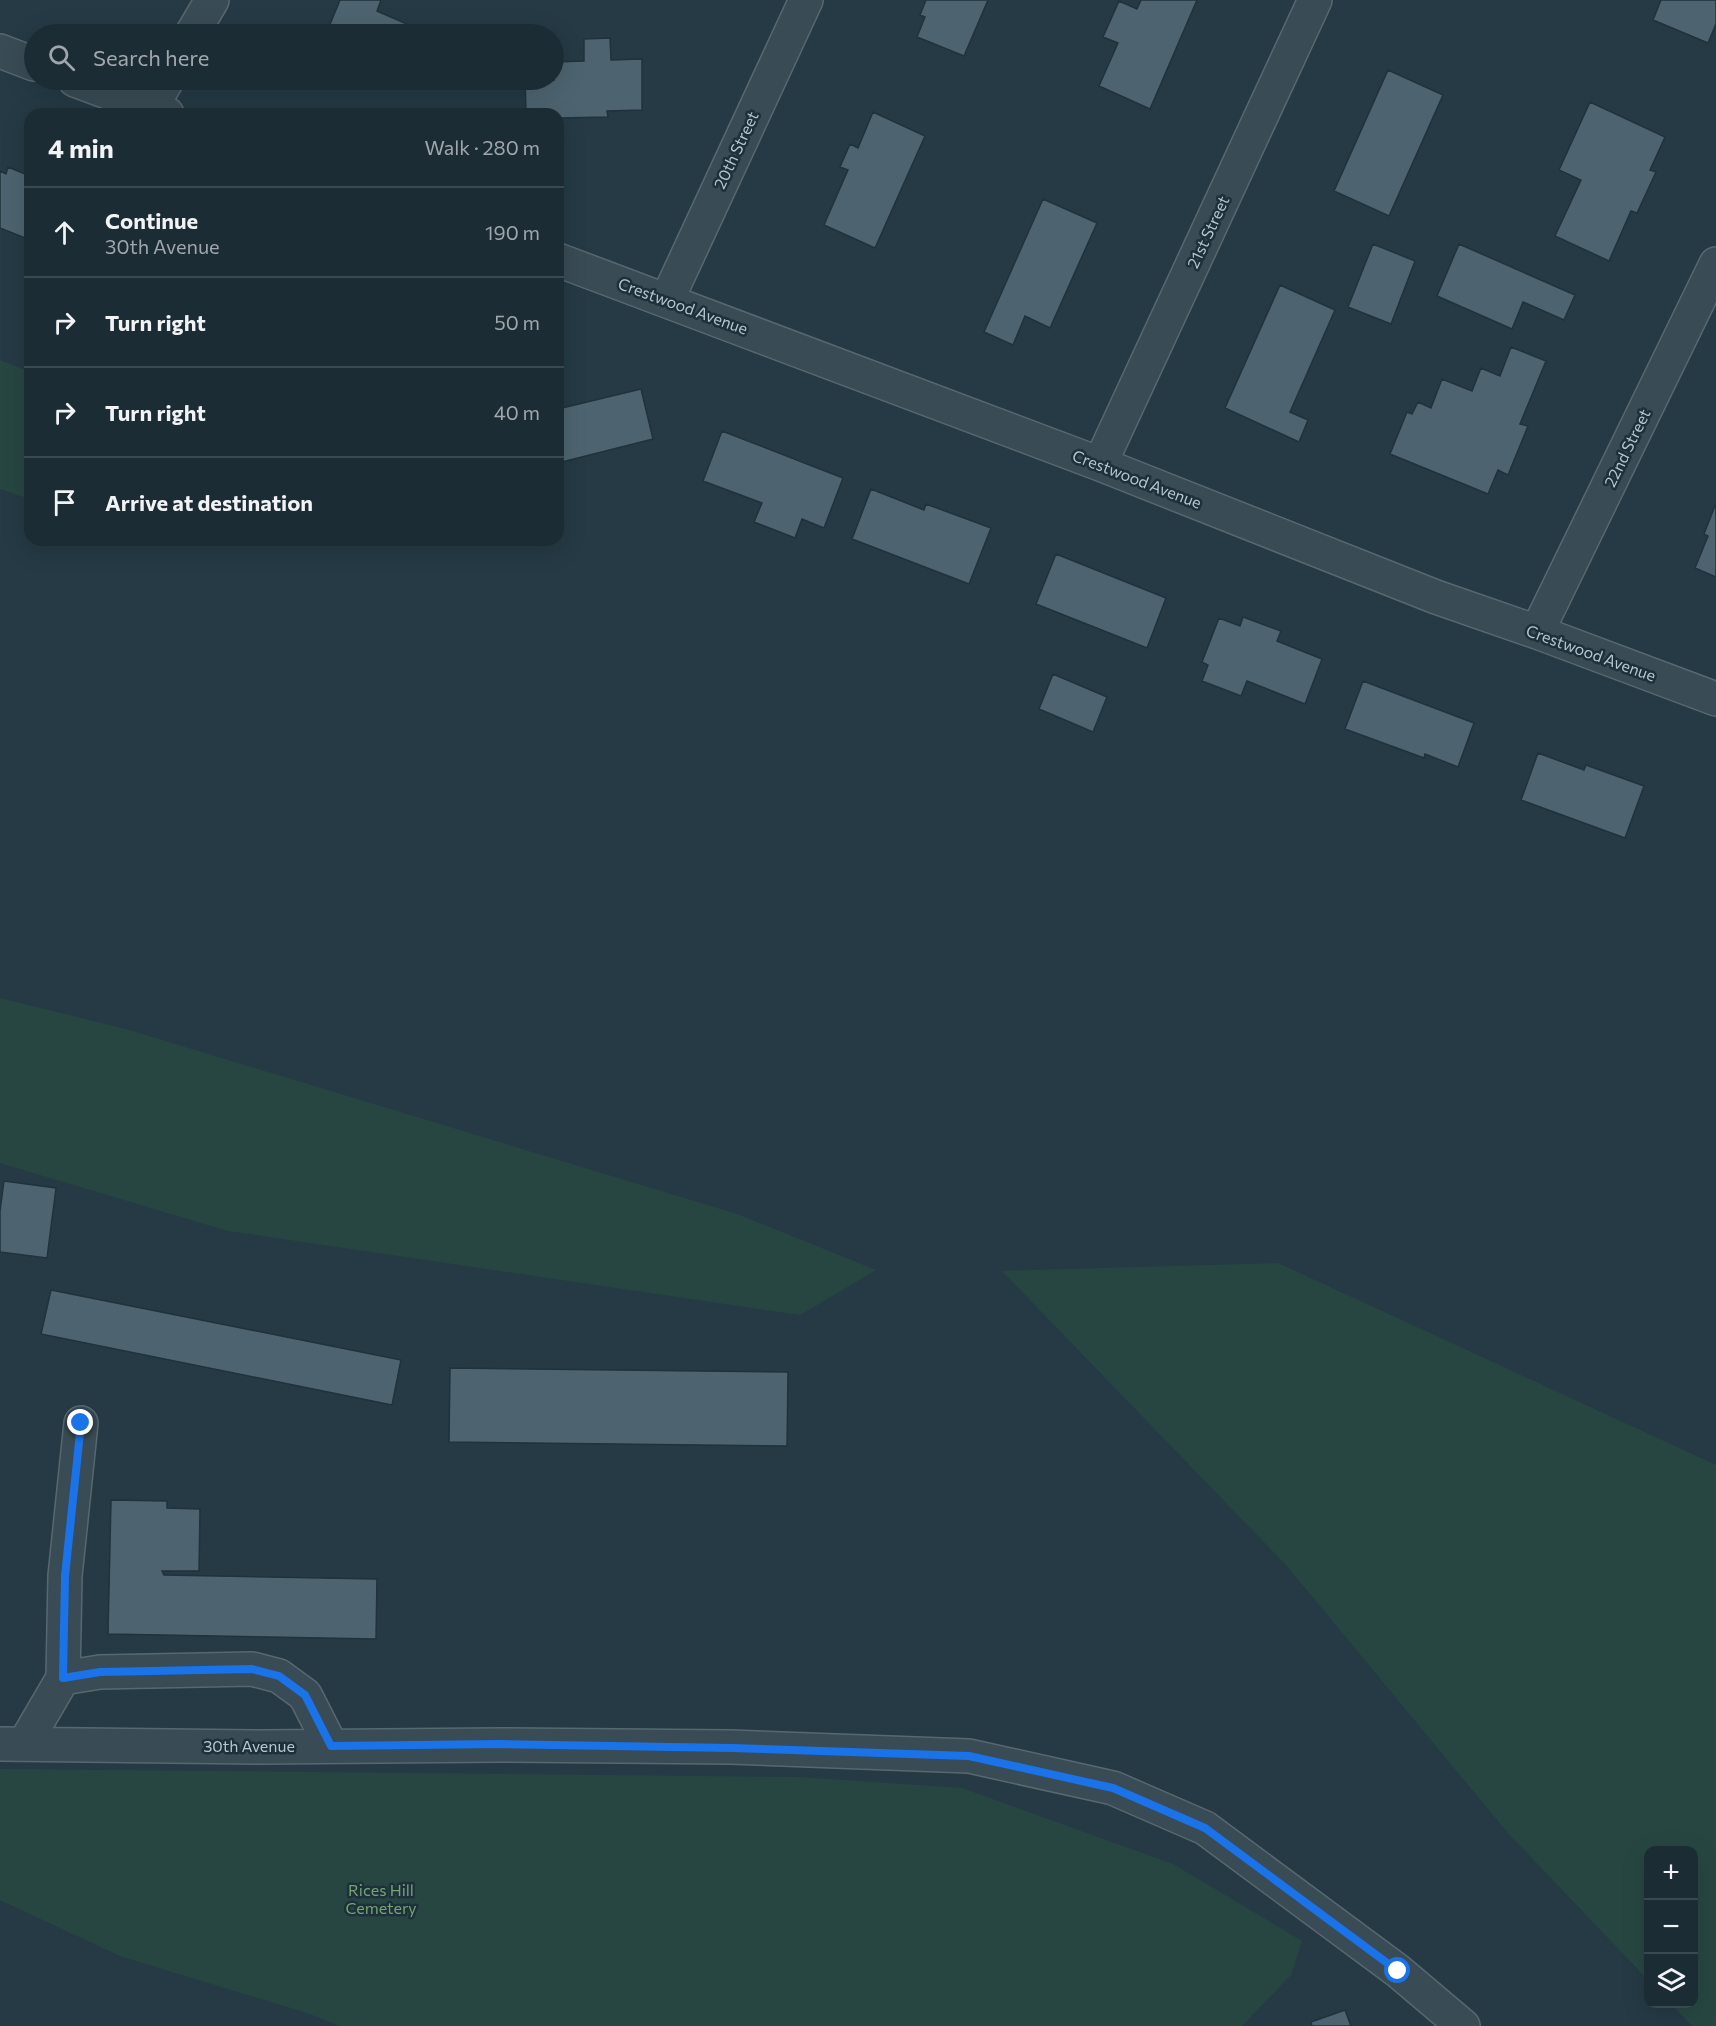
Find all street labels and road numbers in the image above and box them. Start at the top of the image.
street label: 20th Street [709,108,762,192]
street label: 21st Street [1182,192,1233,271]
street label: Crestwood Avenue [616,273,751,338]
street label: 22nd Street [1600,405,1654,490]
street label: Crestwood Avenue [1070,445,1204,512]
street label: Crestwood Avenue [1524,620,1659,685]
street label: 30th Avenue [203,1736,295,1755]

